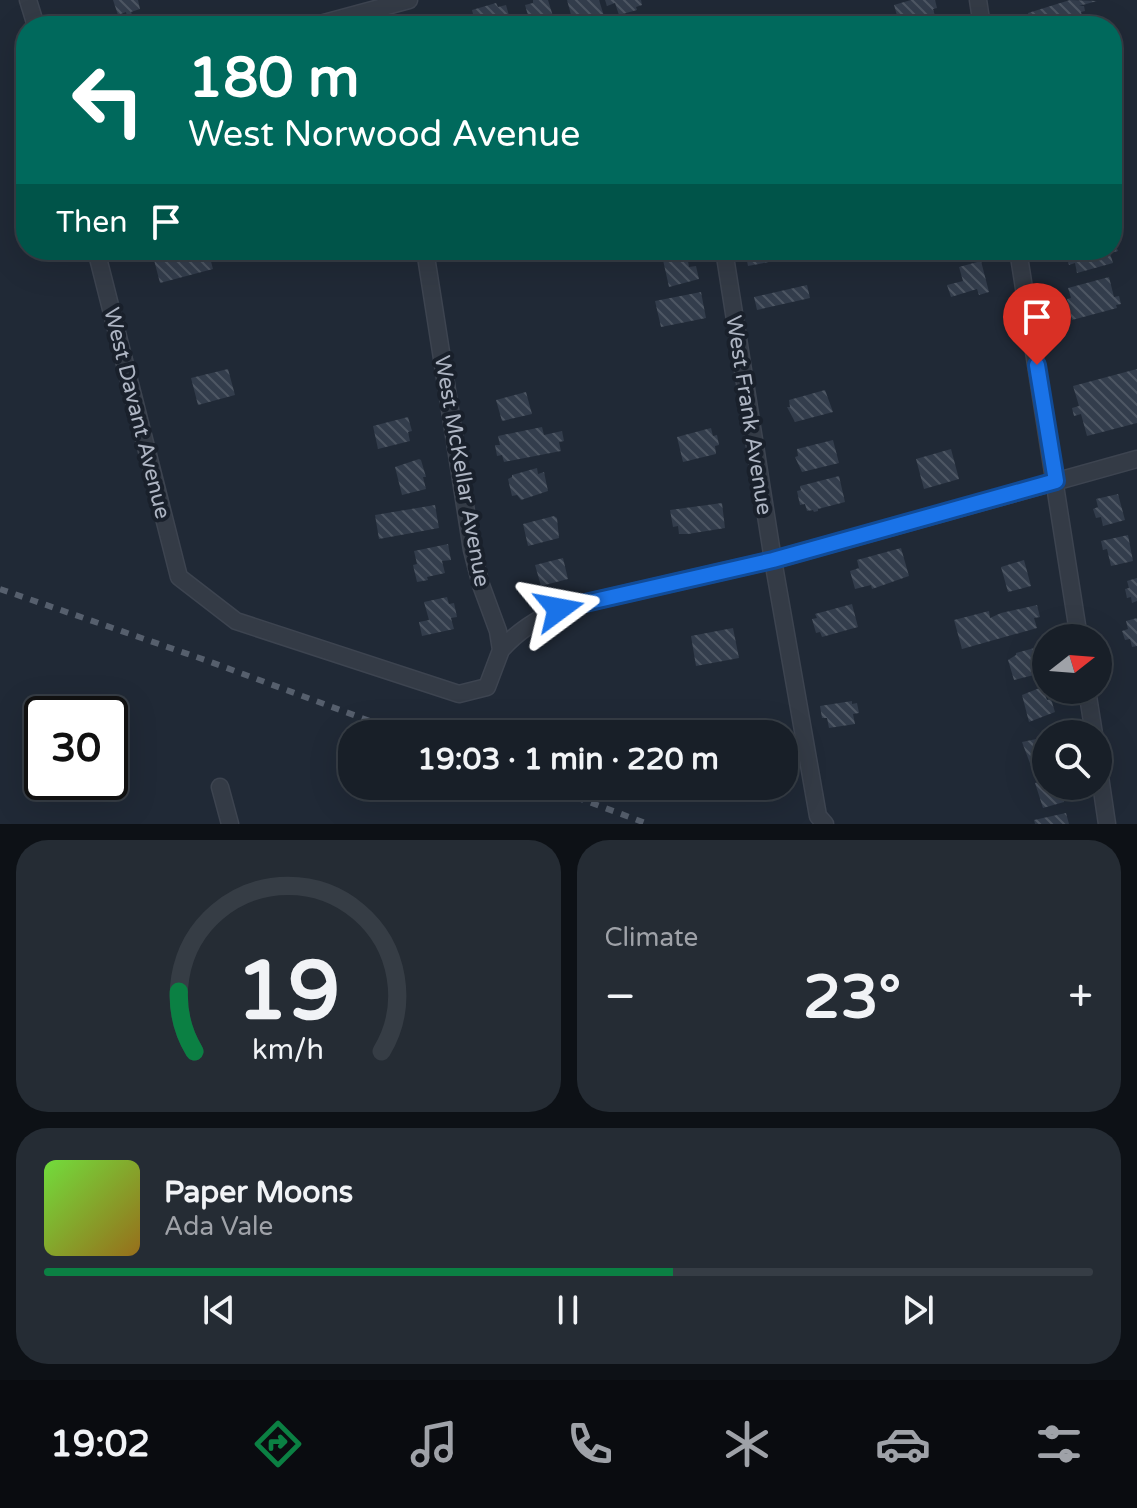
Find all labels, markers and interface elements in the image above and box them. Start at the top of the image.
text: 180 m [188,45,359,112]
icon: left [56,48,160,152]
text: West Norwood Avenue [188,113,580,156]
icon: arrive [144,200,188,244]
text: Then [56,204,128,241]
pin [1003,283,1071,365]
icon: arrive [1015,295,1059,339]
street label: West Davant Avenue [98,305,176,522]
street label: West Frank Avenue [720,314,778,517]
street label: West McKellar Avenue [429,354,495,589]
position arrow [517,567,601,651]
north arrow [1032,624,1112,704]
map controls [1032,624,1112,800]
speed limit sign: 30 [24,696,128,800]
button: search [1032,720,1112,800]
text: 19:03 · 1 min · 220 m [417,741,719,778]
text: Climate [605,922,698,953]
text: 19 [236,942,340,1042]
text: 23° [803,962,901,1034]
text: − [605,971,636,1024]
text: + [1068,971,1093,1024]
text: km/h [252,1033,324,1067]
text: Paper Moons [164,1174,353,1211]
text: Ada Vale [164,1211,273,1242]
icon: previous [197,1288,241,1332]
icon: pause [546,1288,590,1332]
icon: next [896,1288,940,1332]
icon: directions [250,1416,306,1472]
icon: music [406,1416,462,1472]
icon: phone [562,1416,618,1472]
icon: climate [719,1416,775,1472]
icon: car [875,1416,931,1472]
icon: filters [1031,1416,1087,1472]
text: 19:02 [50,1423,150,1466]

